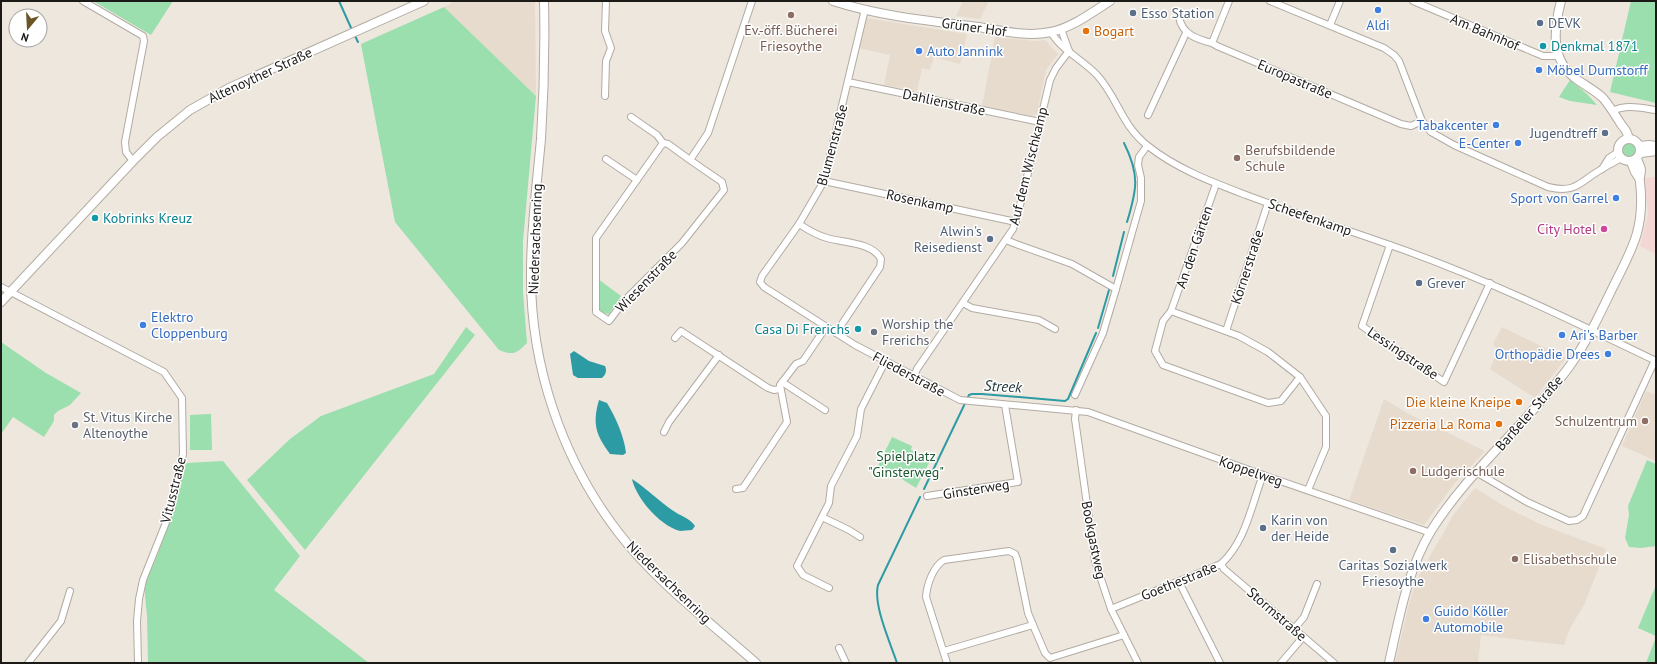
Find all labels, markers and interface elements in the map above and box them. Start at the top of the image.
place label: Esso Station [1141,4,1214,22]
marker: Aldi [1373,5,1383,15]
north arrow [8,8,48,48]
marker: Esso Station [1128,8,1138,18]
street label: Am Bahnhof [1448,9,1523,55]
marker: Ev.-öff. Bücherei Friesoythe [786,10,796,20]
street label: Grüner Hof [940,14,1008,41]
place label: DEVK [1548,14,1582,32]
place label: Aldi [1366,16,1390,34]
marker: DEVK [1535,18,1545,28]
place label: Ev.-öff. Bücherei Friesoythe [744,21,838,55]
place label: Bogart [1094,22,1134,40]
marker: Bogart [1081,26,1091,36]
text: N [19,30,31,45]
place label: Denkmal 1871 [1551,37,1638,55]
marker: Denkmal 1871 [1538,41,1548,51]
place label: Auto Jannink [927,42,1003,60]
street label: Altenoyther Straße [205,43,315,107]
marker: Auto Jannink [914,46,924,56]
street label: Europastraße [1255,55,1335,103]
place label: Möbel Dumstorff [1547,61,1648,79]
marker: Möbel Dumstorff [1534,65,1544,75]
street label: Dahlienstraße [901,84,987,120]
street label: Blumenstraße [812,102,852,188]
street label: Auf dem Wischkamp [1005,105,1051,227]
place label: Tabakcenter [1416,116,1488,134]
marker: Tabakcenter [1491,120,1501,130]
place label: Jugendtreff [1529,124,1598,142]
marker: Jugendtreff [1600,128,1610,138]
place label: E-Center [1459,134,1510,152]
marker: E-Center [1513,138,1523,148]
place label: Berufsbildende Schule [1245,141,1335,175]
marker: Berufsbildende Schule [1232,153,1242,163]
street label: Niedersachsenring [524,183,546,295]
street label: Rosenkamp [885,185,955,217]
place label: Sport von Garrel [1510,189,1608,207]
marker: Sport von Garrel [1611,193,1621,203]
street label: Scheefenkamp [1266,194,1354,240]
street label: An den Gärten [1172,204,1216,290]
place label: Kobrinks Kreuz [103,209,192,227]
marker: Kobrinks Kreuz [90,213,100,223]
place label: City Hotel [1537,220,1596,238]
place label: Alwin's Reisedienst [914,222,982,256]
marker: City Hotel [1599,224,1609,234]
street label: Körnerstraße [1226,227,1268,307]
marker: Alwin's Reisedienst [985,234,995,244]
street label: Wiesenstraße [611,246,681,316]
place label: Grever [1427,274,1466,292]
marker: Grever [1414,278,1424,288]
place label: Elektro Cloppenburg [151,308,228,342]
place label: Worship the Frerichs [882,315,953,349]
marker: Elektro Cloppenburg [138,320,148,330]
place label: Casa Di Frerichs [755,320,850,338]
street label: Lessingstraße [1364,323,1442,383]
marker: Casa Di Frerichs [853,324,863,334]
place label: Ari's Barber [1570,326,1638,344]
marker: Worship the Frerichs [869,327,879,337]
marker: Ari's Barber [1557,330,1567,340]
place label: Orthopädie Drees [1495,345,1600,363]
street label: Fliederstraße [870,347,948,401]
marker: Orthopädie Drees [1603,349,1613,359]
street label: Barßeler Straße [1491,372,1567,454]
water label: Streek [984,376,1024,397]
place label: Die kleine Kneipe [1406,393,1511,411]
marker: Die kleine Kneipe [1514,397,1524,407]
place label: St. Vitus Kirche Altenoythe [83,408,172,442]
place label: Schulzentrum [1555,412,1637,430]
place label: Pizzeria La Roma [1390,415,1491,433]
marker: Schulzentrum [1640,416,1650,426]
marker: Pizzeria La Roma [1494,419,1504,429]
marker: St. Vitus Kirche Altenoythe [70,420,80,430]
park label: Spielplatz "Ginsterweg" [868,447,944,481]
street label: Koppelweg [1217,452,1285,490]
street label: Vitusstraße [156,455,190,526]
place label: Ludgerischule [1421,462,1505,480]
marker: Ludgerischule [1408,466,1418,476]
street label: Ginsterweg [942,475,1010,503]
street label: Bookgastweg [1078,499,1110,581]
place label: Karin von der Heide [1271,511,1329,545]
marker: Karin von der Heide [1258,523,1268,533]
street label: Niedersachsenring [623,537,715,627]
marker: Caritas Sozialwerk Friesoythe [1388,545,1398,555]
place label: Elisabethschule [1523,550,1617,568]
marker: Elisabethschule [1510,554,1520,564]
place label: Caritas Sozialwerk Friesoythe [1338,556,1448,590]
street label: Goethestraße [1138,558,1220,604]
street label: Stormstraße [1243,583,1311,645]
place label: Guido Köller Automobile [1434,602,1508,636]
marker: Guido Köller Automobile [1421,614,1431,624]

